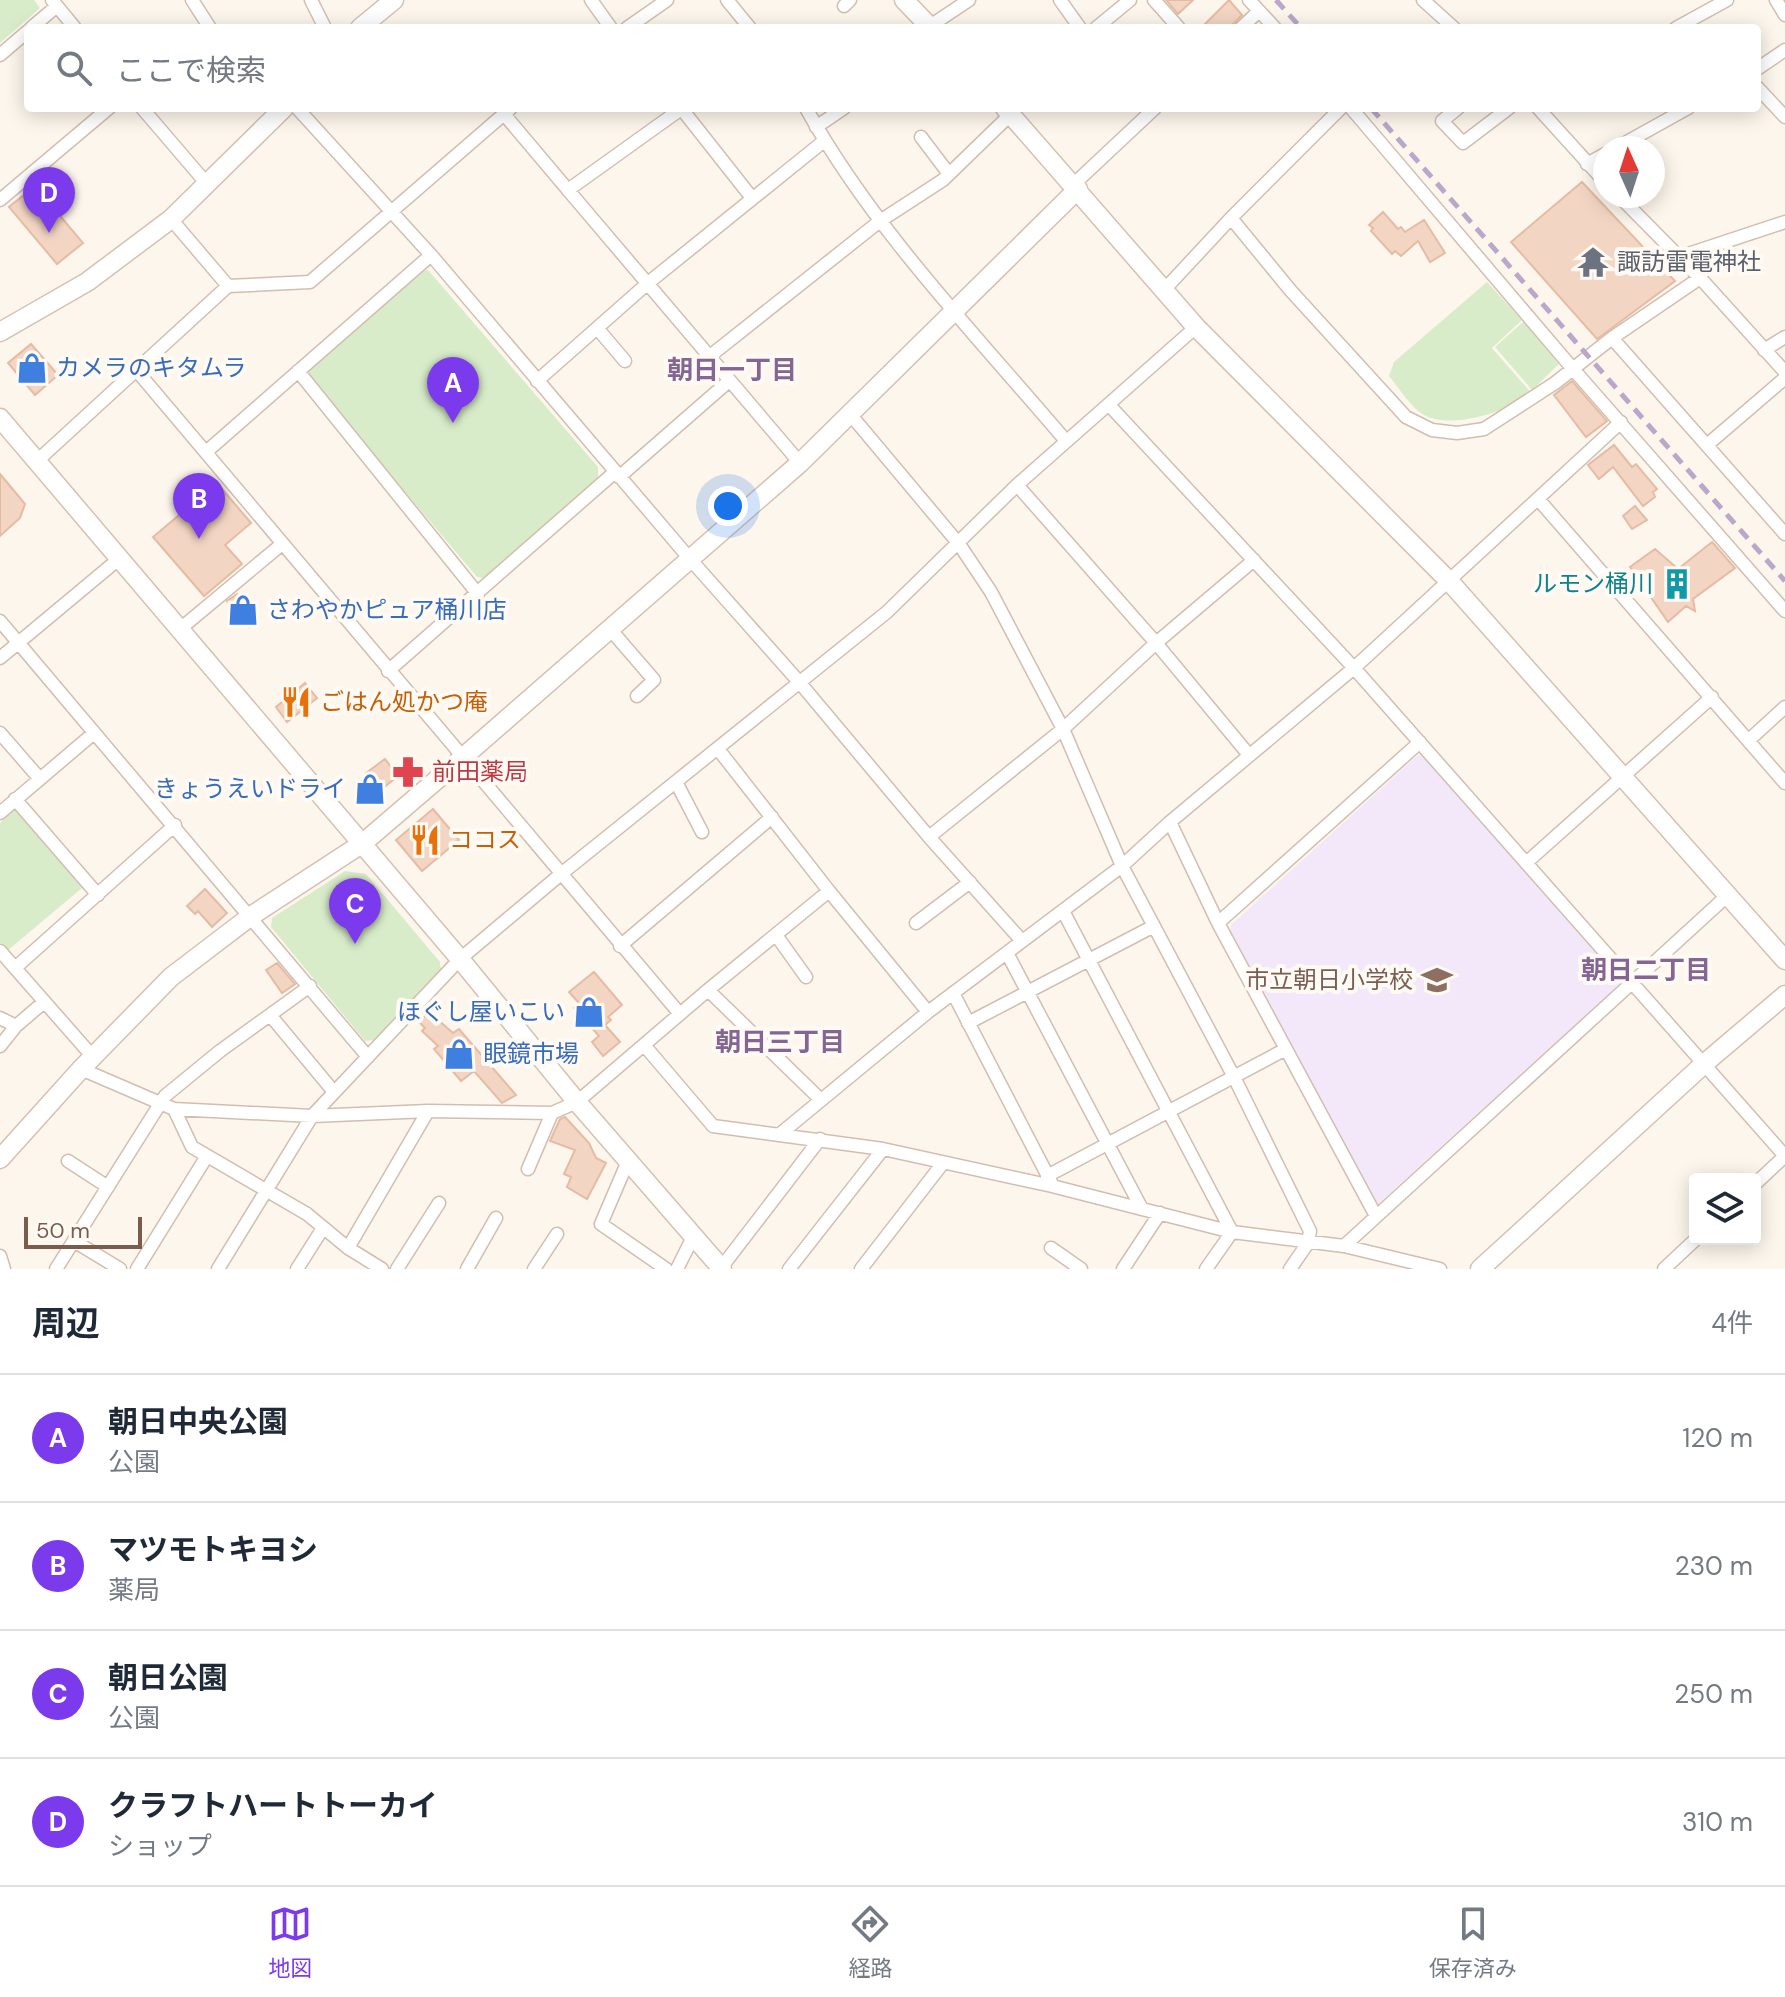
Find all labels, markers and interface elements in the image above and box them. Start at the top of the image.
search box [24,24,1761,112]
icon: search [52,46,96,90]
text: ここで検索 [116,51,266,90]
north arrow [1593,136,1665,208]
pin: D [23,167,75,233]
temple icon: 諏訪雷電神社 [1576,245,1610,279]
place label: 諏訪雷電神社 [1617,246,1761,277]
shop icon: カメラのキタムラ [15,351,49,385]
place label: カメラのキタムラ [56,352,247,383]
district label: 朝日一丁目 [667,353,797,387]
pin: A [427,357,479,423]
pin: B [173,473,225,539]
your location [708,486,748,526]
building icon: ルモン桶川 [1660,567,1694,601]
place label: ルモン桶川 [1533,568,1653,599]
shop icon: さわやかピュア桶川店 [226,593,260,627]
place label: さわやかピュア桶川店 [267,594,507,625]
restaurant icon: ごはん処かつ庵 [279,685,313,719]
place label: ごはん処かつ庵 [320,686,488,717]
pharmacy icon: 前田薬局 [391,755,425,789]
place label: 前田薬局 [432,756,528,787]
shop icon: きょうえいドライ [353,772,387,806]
place label: きょうえいドライ [154,773,346,804]
restaurant icon: ココス [408,823,442,857]
place label: ココス [449,824,521,855]
pin: C [329,878,381,944]
district label: 朝日二丁目 [1581,953,1711,987]
school or university icon: 市立朝日小学校 [1420,963,1454,997]
place label: 市立朝日小学校 [1245,964,1413,995]
shop icon: ほぐし屋いこい [572,995,606,1029]
place label: ほぐし屋いこい [397,996,565,1027]
district label: 朝日三丁目 [715,1025,845,1059]
shop icon: 眼鏡市場 [442,1037,476,1071]
place label: 眼鏡市場 [483,1038,579,1069]
map controls [1689,1173,1761,1245]
button: layers [1689,1173,1761,1245]
scale bar [24,1213,142,1249]
text: 50 m [36,1216,90,1245]
text: 周辺 [32,1301,100,1346]
text: 4件 [1711,1306,1753,1340]
text: 朝日中央公園 [108,1402,288,1441]
text: A [49,1421,67,1455]
text: 120 m [1682,1421,1753,1455]
text: 公園 [108,1445,160,1479]
text: マツモトキヨシ [108,1530,318,1569]
text: B [50,1549,66,1583]
text: 230 m [1675,1549,1753,1583]
text: 薬局 [108,1573,160,1607]
text: 朝日公園 [108,1658,228,1697]
text: C [48,1677,68,1711]
text: 250 m [1674,1677,1753,1711]
text: 公園 [108,1701,160,1735]
text: クラフトハートトーカイ [108,1786,438,1825]
text: D [49,1805,67,1839]
text: 310 m [1682,1805,1753,1839]
text: ショップ [108,1829,212,1863]
tab: 地図 [268,1902,312,1983]
tab: 経路 [848,1902,893,1983]
tab: 保存済み [1429,1902,1517,1983]

